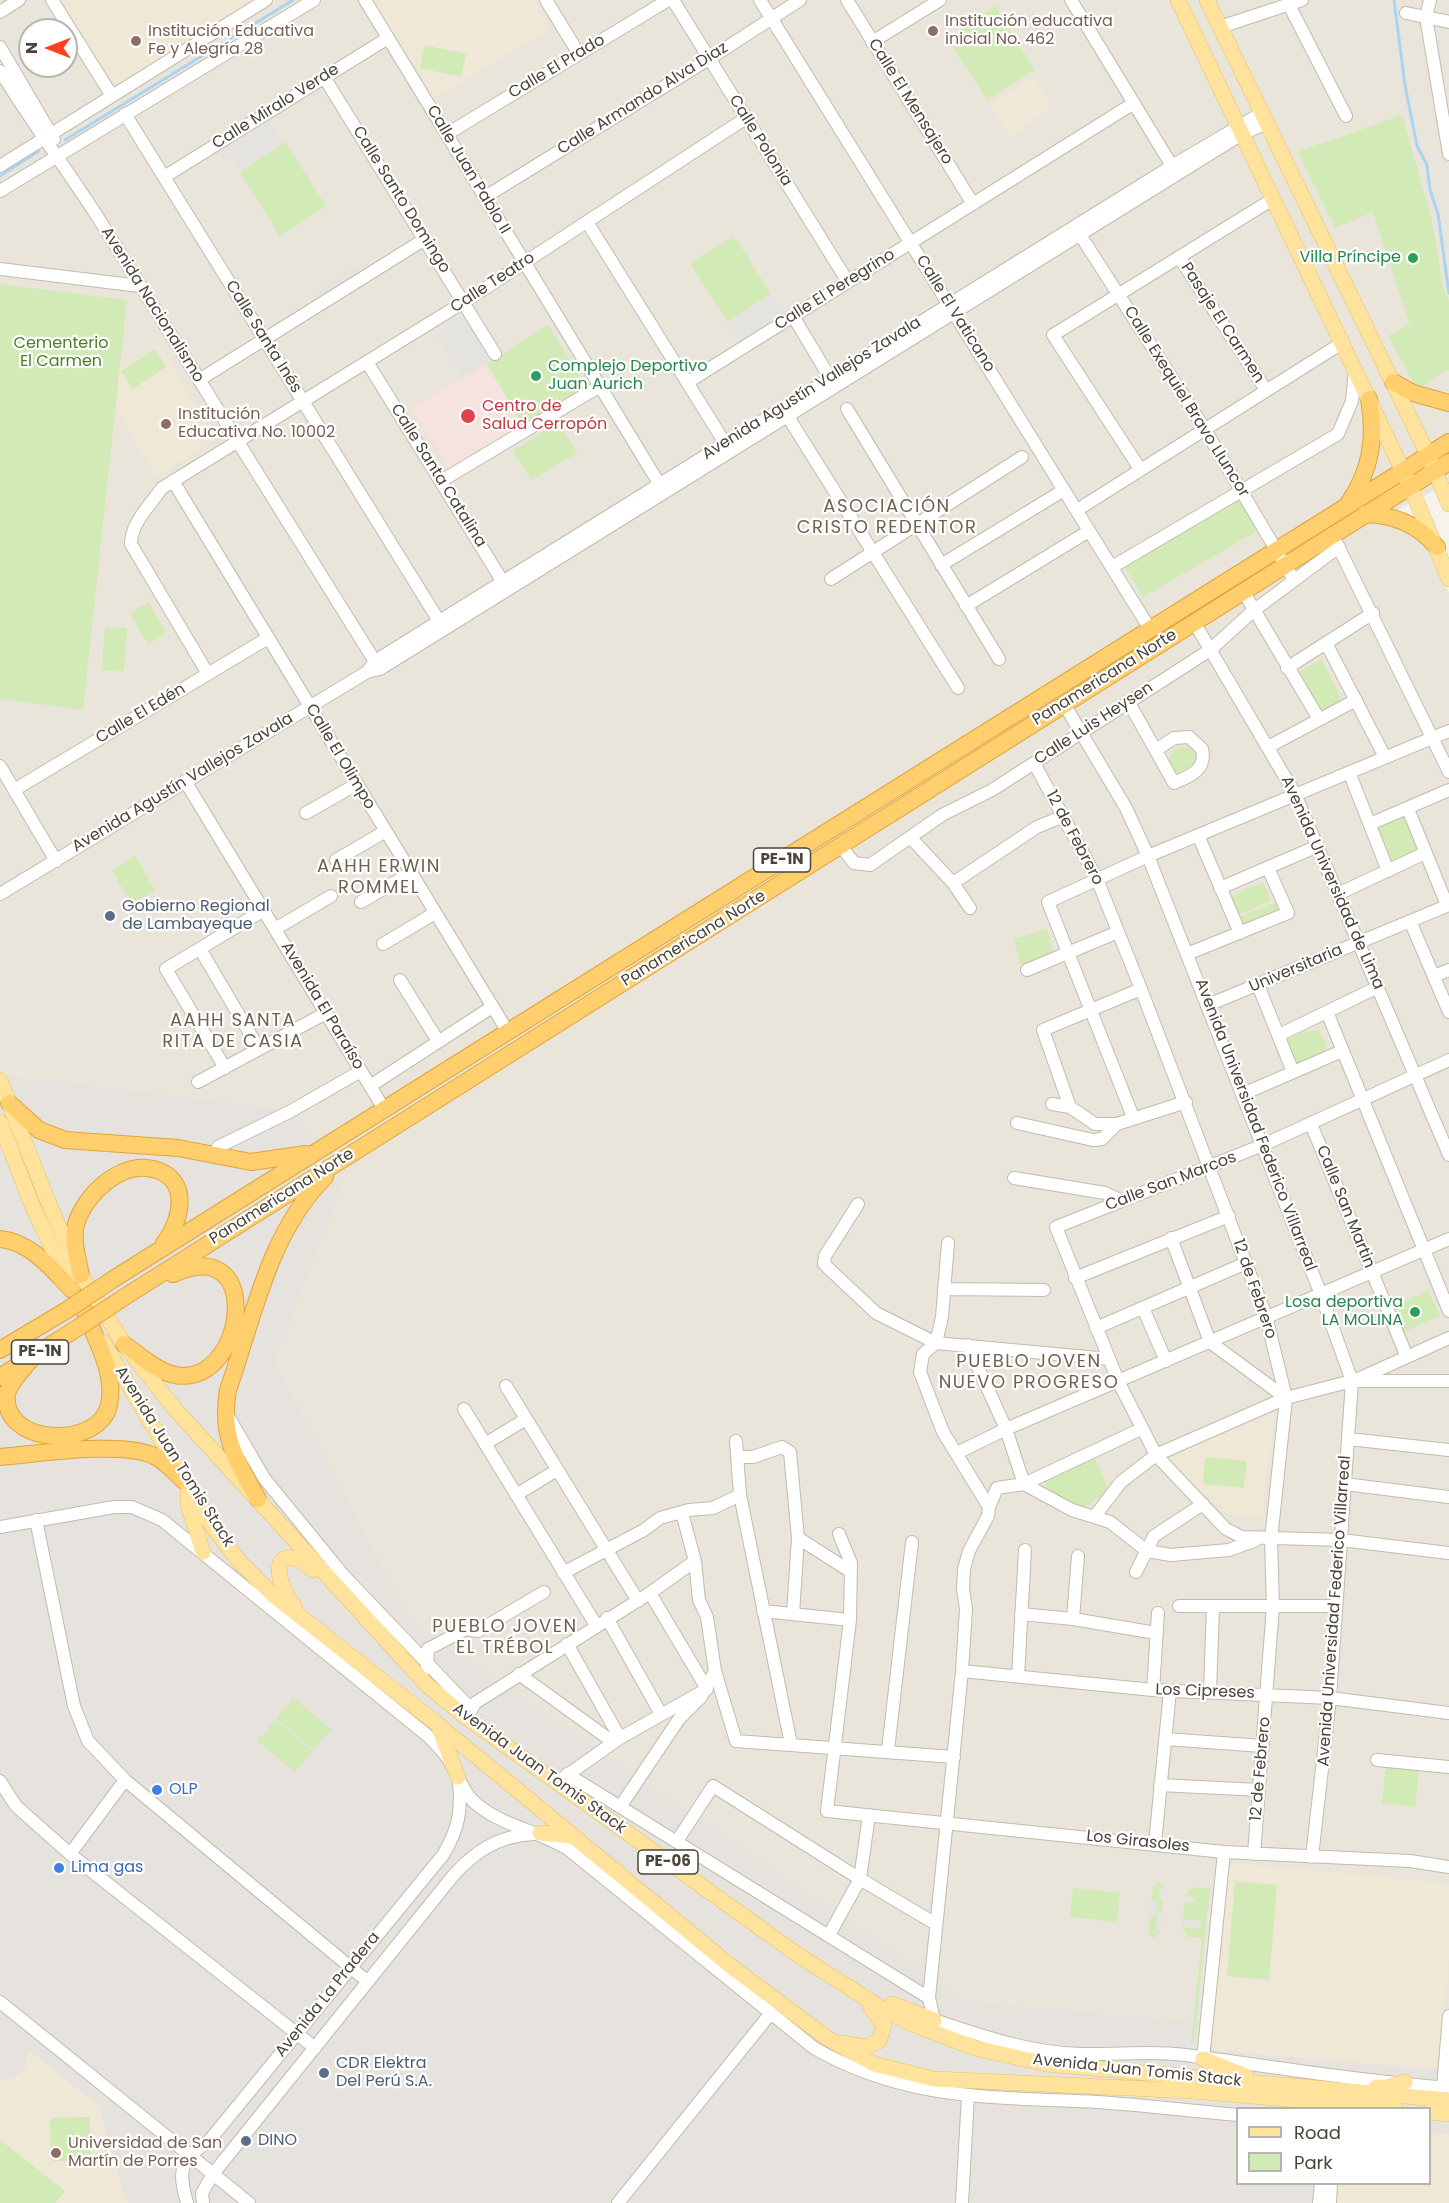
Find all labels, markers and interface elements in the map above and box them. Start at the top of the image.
place label: Institución educativa inicial No. 462 [945,12,1113,50]
north arrow [18,18,78,78]
place label: Institución Educativa Fe y Alegría 28 [148,22,314,60]
marker: Institución educativa inicial No. 462 [926,24,940,38]
street label: Calle El Prado [505,31,609,103]
marker: Institución Educativa Fe y Alegría 28 [129,34,143,48]
street label: Calle El Mensajero [863,35,957,169]
street label: Calle Armando Alva Diaz [554,39,732,159]
text: N [20,42,43,54]
street label: Calle Miralo Verde [209,60,343,154]
street label: Calle Polonia [724,92,796,190]
street label: Calle Juan Pablo II [422,102,514,238]
street label: Calle Santo Domingo [348,123,454,277]
street label: Avenida Nacionalismo [96,224,208,386]
street label: Calle El Peregrino [771,245,899,335]
place label: Villa Príncipe [1299,248,1401,268]
street label: Calle Teatro [447,249,539,317]
marker: Villa Príncipe [1406,251,1420,265]
street label: Calle El Vaticano [911,252,999,376]
street label: Pasaje El Carmen [1176,259,1268,387]
street label: Calle Santa Inés [221,277,305,397]
street label: Calle Exequiel Bravo Lluncor [1119,303,1253,501]
street label: Avenida Agustín Vallejos Zavala [699,313,925,465]
park label: Cementerio El Carmen [14,334,108,372]
place label: Complejo Deportivo Juan Aurich [548,357,707,395]
marker: Complejo Deportivo Juan Aurich [529,369,543,383]
place label: Centro de Salud Cerropón [482,397,607,435]
street label: Calle Santa Catalina [386,401,490,551]
place label: Institución Educativa No. 10002 [178,405,335,443]
marker: Centro de Salud Cerropón [459,407,477,425]
marker: Institución Educativa No. 10002 [159,417,173,431]
district label: ASOCIACIÓN CRISTO REDENTOR [797,496,977,538]
street label: Panamericana Norte [1029,626,1181,730]
street label: Calle Luis Heysen [1031,679,1157,769]
street label: Calle El Edén [93,680,189,748]
street label: Calle El Olimpo [301,701,379,813]
street label: Avenida Agustín Vallejos Zavala [69,709,297,857]
street label: Avenida Universidad de Lima [1276,773,1388,993]
street label: 12 de Febrero [1041,787,1107,889]
road number: PE-1N [754,848,810,872]
district label: AAHH ERWIN ROMMEL [317,856,441,898]
street label: Panamericana Norte [618,887,770,991]
place label: Gobierno Regional de Lambayeque [122,897,270,935]
marker: Gobierno Regional de Lambayeque [103,909,117,923]
street label: Avenida El Paraíso [276,939,368,1073]
street label: Universitaria [1246,941,1346,997]
street label: Avenida Universidad Federico Villarreal [1190,976,1320,1274]
district label: AAHH SANTA RITA DE CASIA [162,1010,304,1052]
street label: Calle San Martin [1312,1143,1378,1271]
street label: Panamericana Norte [206,1145,358,1249]
street label: Calle San Marcos [1103,1148,1239,1216]
street label: 12 de Febrero [1228,1236,1280,1342]
place label: Losa deportiva LA MOLINA [1285,1293,1403,1331]
marker: Losa deportiva LA MOLINA [1408,1305,1422,1319]
road number: PE-1N [12,1340,68,1364]
district label: PUEBLO JOVEN NUEVO PROGRESO [939,1351,1119,1394]
street label: Avenida Juan Tomis Stack [110,1363,238,1551]
street label: Avenida Universidad Federico Villarreal [1315,1455,1355,1767]
district label: PUEBLO JOVEN EL TRÉBOL [432,1616,578,1658]
street label: Los Cipreses [1155,1681,1255,1703]
street label: Avenida Juan Tomis Stack [449,1700,629,1838]
street label: 12 de Febrero [1247,1716,1275,1822]
place label: OLP [169,1780,198,1800]
marker: OLP [150,1783,164,1797]
street label: Los Girasoles [1085,1827,1191,1857]
road number: PE-06 [638,1850,698,1874]
place label: Lima gas [71,1858,143,1878]
marker: Lima gas [52,1861,66,1875]
street label: Avenida La Pradera [272,1929,384,2061]
street label: Avenida Juan Tomis Stack [1032,2050,1242,2092]
place label: CDR Elektra Del Perú S.A. [336,2054,432,2092]
marker: CDR Elektra Del Perú S.A. [317,2066,331,2080]
legend [1236,2107,1431,2185]
text: Road [1294,2120,1341,2145]
place label: DINO [258,2131,297,2151]
place label: Universidad de San Martín de Porres [68,2134,222,2172]
marker: DINO [239,2134,253,2148]
marker: Universidad de San Martín de Porres [49,2146,63,2160]
text: Park [1294,2150,1333,2175]

